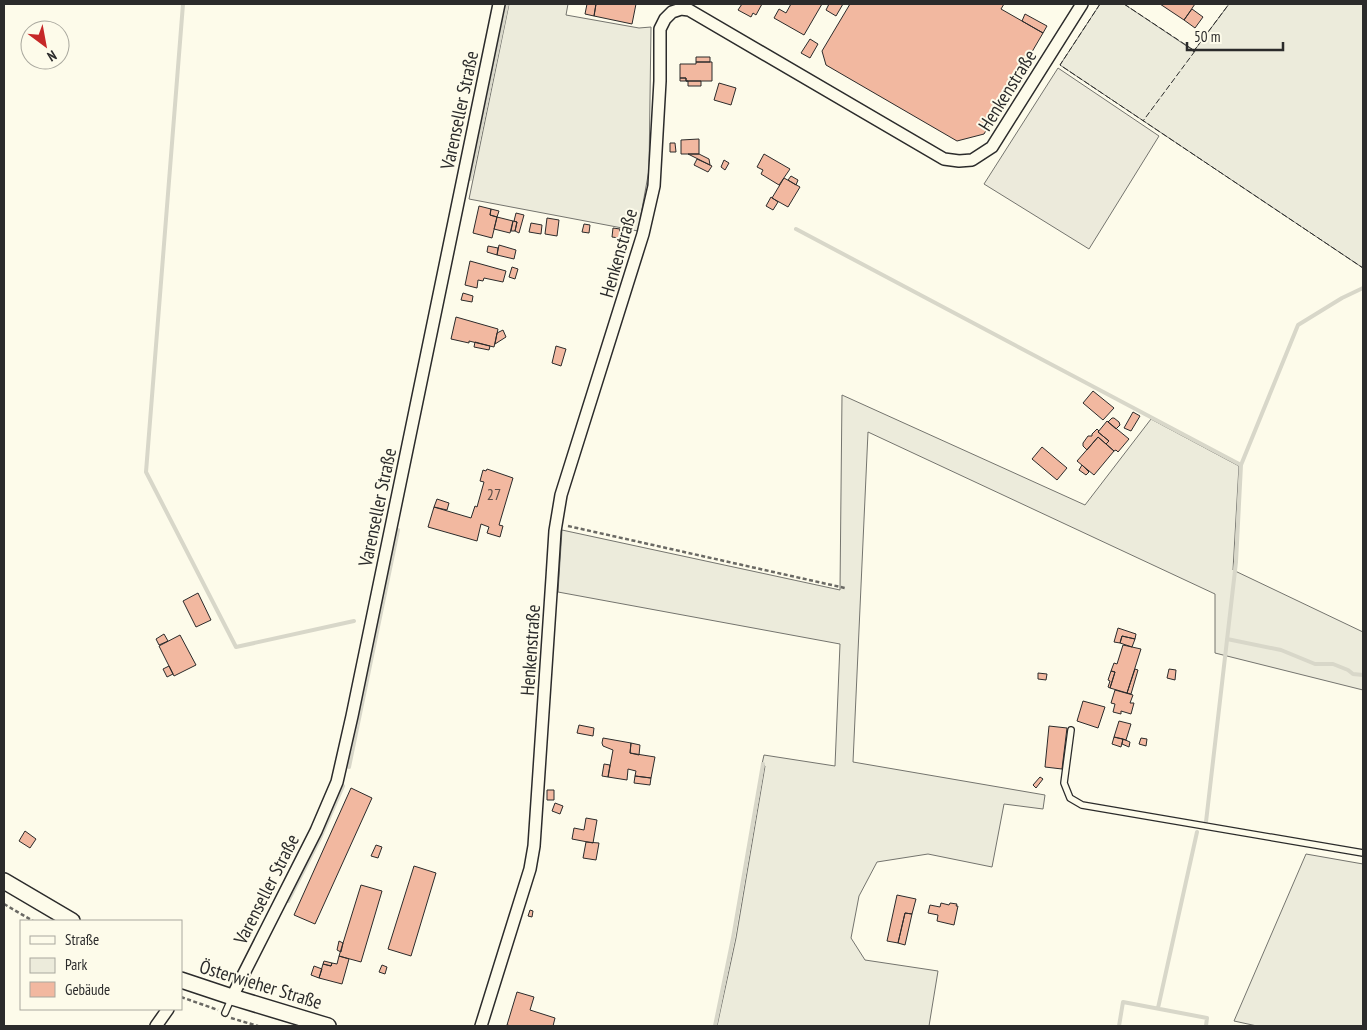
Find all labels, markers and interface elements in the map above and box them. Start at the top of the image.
north arrow [20,20,70,70]
scale bar [1187,20,1283,52]
text: 50 m [1194,27,1220,46]
street label: Henkenstraße [973,45,1041,135]
text: N [44,46,60,66]
street label: Varenseller Straße [435,48,483,172]
street label: Henkenstraße [594,206,642,300]
street label: Varenseller Straße [353,445,401,569]
house number: 27 [487,484,501,504]
street label: Henkenstraße [515,603,545,696]
street label: Varenseller Straße [228,830,304,949]
legend [20,920,182,1010]
text: Straße [65,930,99,949]
street label: Österwieher Straße [197,954,325,1014]
text: Park [65,955,87,974]
text: Gebäude [65,980,110,999]

